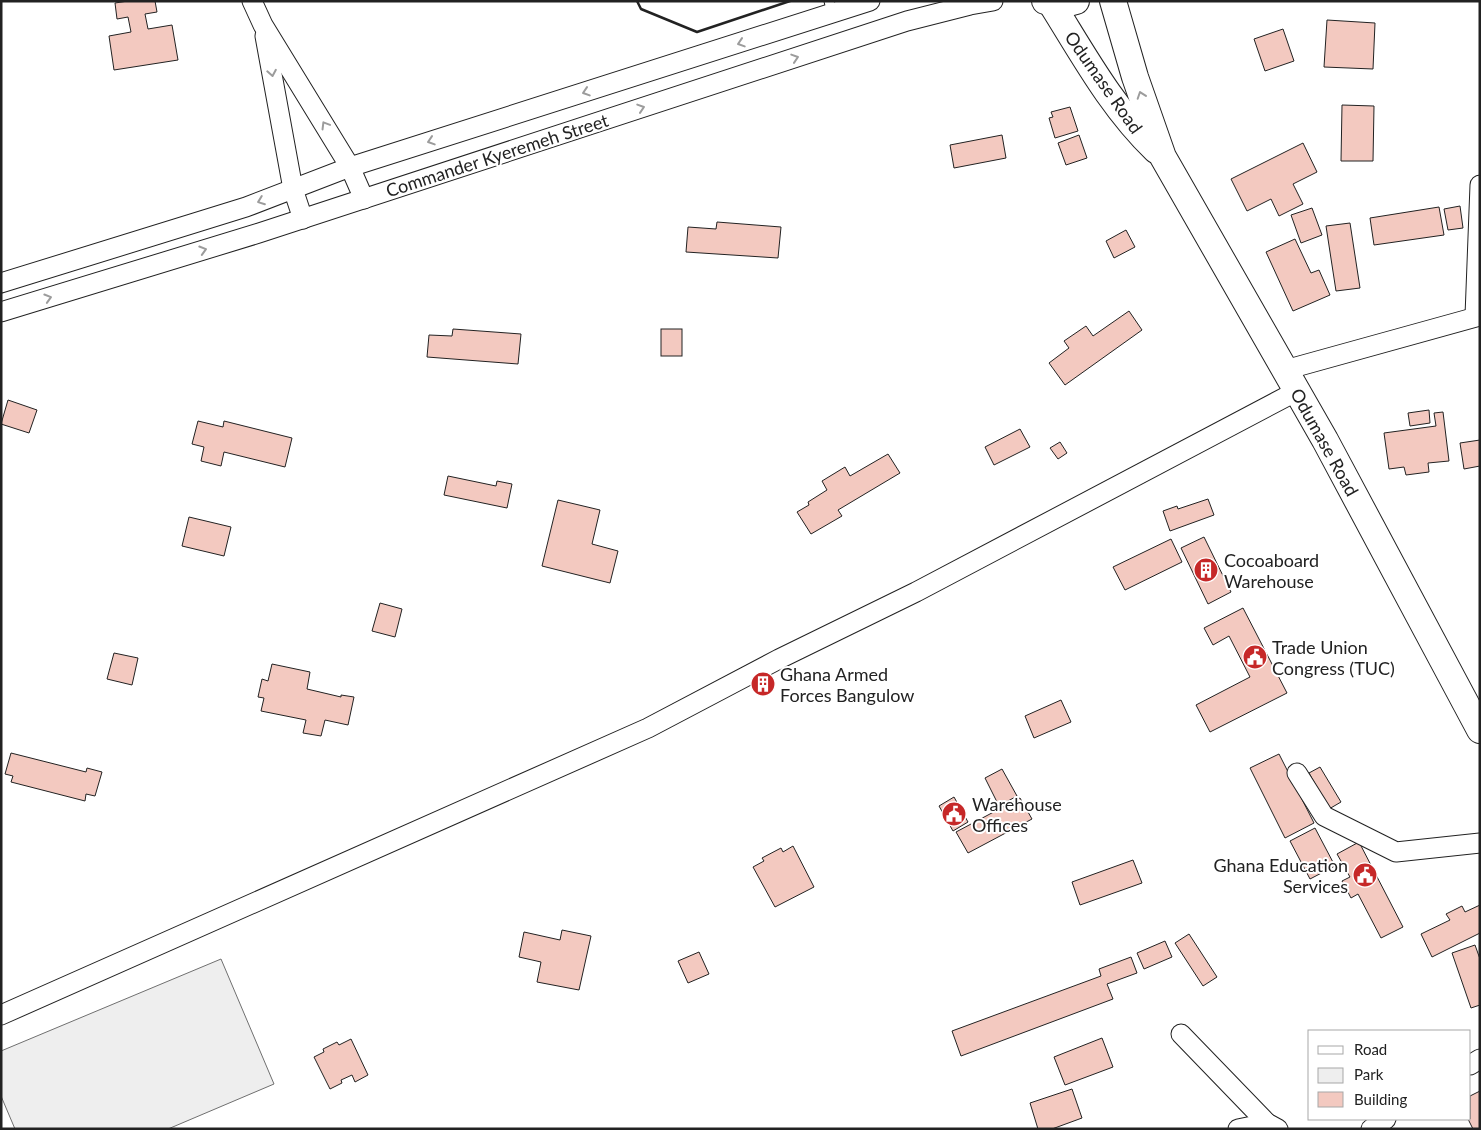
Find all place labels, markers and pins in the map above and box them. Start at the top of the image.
place label: Cocoaboard Warehouse [1224,549,1319,592]
building icon: Cocoaboard Warehouse [1193,557,1219,583]
place label: Trade Union Congress (TUC) [1272,636,1395,679]
public building icon: Trade Union Congress (TUC) [1242,644,1268,670]
place label: Ghana Armed Forces Bangulow [780,663,914,706]
building icon: Ghana Armed Forces Bangulow [750,671,776,697]
place label: Warehouse Offices [972,793,1062,836]
public building icon: Warehouse Offices [941,801,967,827]
place label: Ghana Education Services [1213,854,1348,897]
public building icon: Ghana Education Services [1352,862,1378,888]

